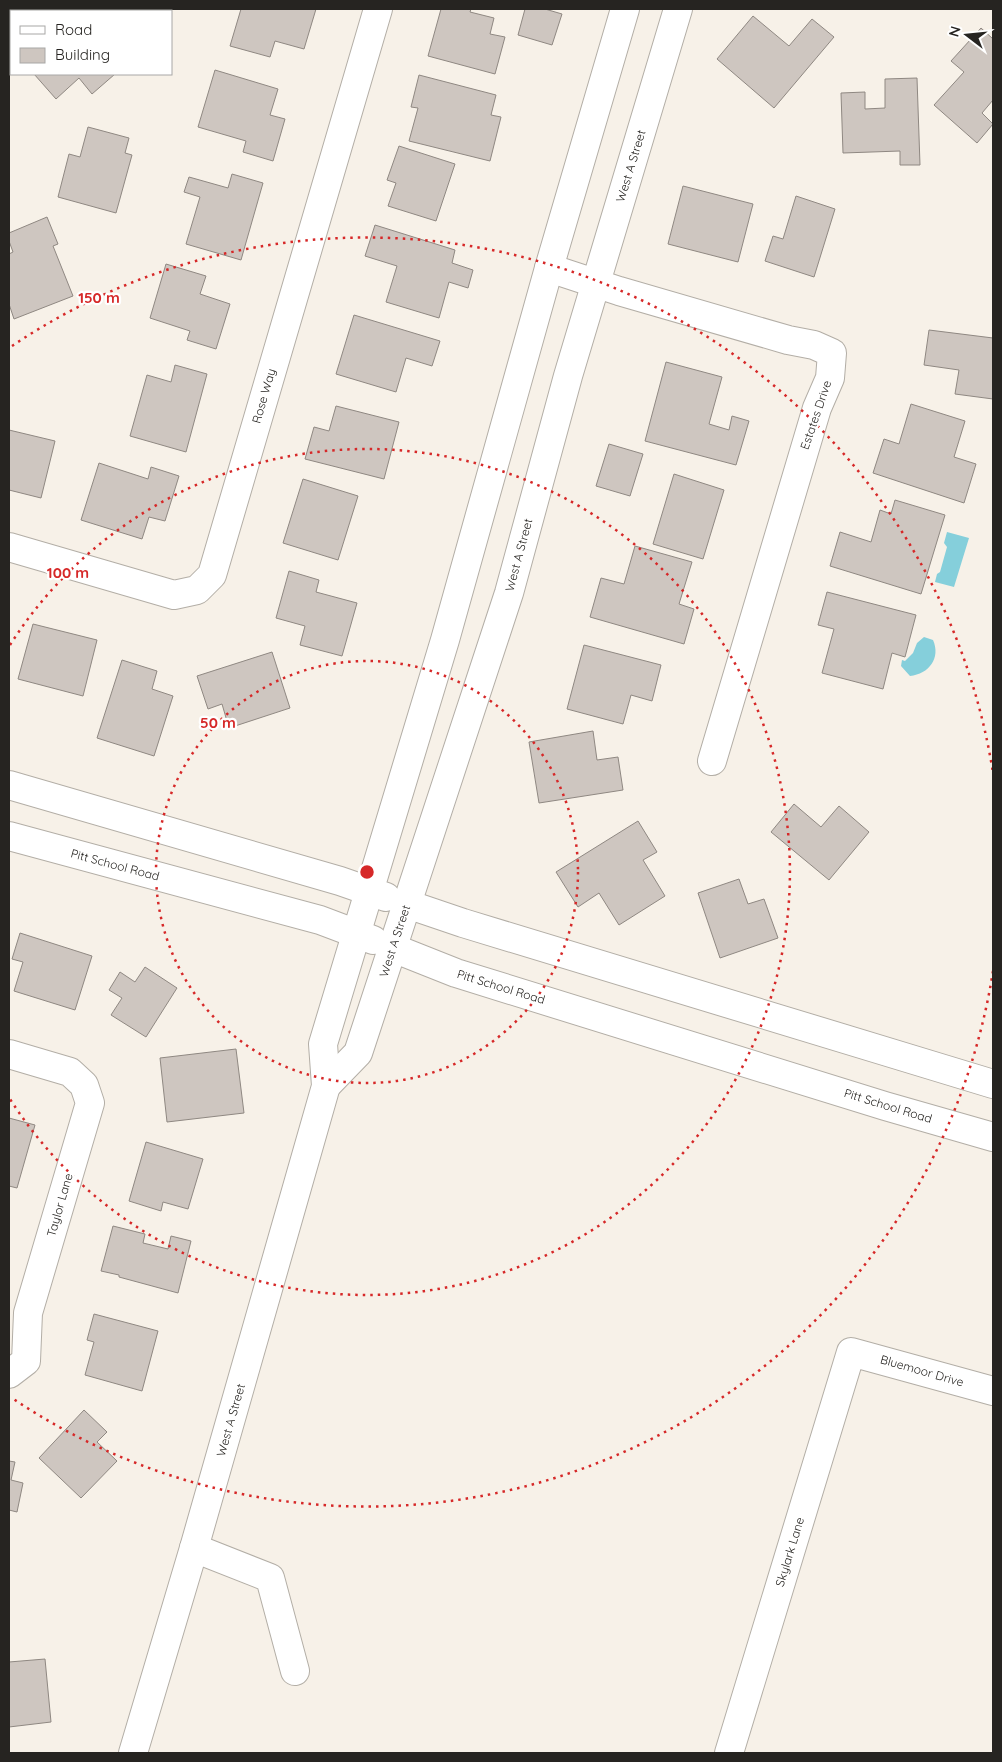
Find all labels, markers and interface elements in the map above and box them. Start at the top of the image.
legend [10,10,172,75]
north arrow [942,10,992,60]
text: Road [55,20,92,39]
text: N [944,24,965,39]
text: Building [55,45,110,64]
street label: West A Street [612,128,649,204]
text: 150 m [78,288,120,307]
street label: Rose Way [249,367,279,425]
street label: Estates Drive [797,378,834,451]
street label: West A Street [502,517,535,593]
text: 100 m [47,563,89,582]
text: 50 m [200,713,236,732]
street label: Pitt School Road [69,845,161,884]
centre of rings [358,863,376,881]
street label: West A Street [376,903,413,979]
street label: Pitt School Road [455,966,547,1007]
street label: Pitt School Road [842,1085,934,1126]
street label: Taylor Lane [43,1171,76,1238]
street label: Bluemoor Drive [879,1351,966,1390]
street label: West A Street [213,1382,248,1458]
street label: Skylark Lane [772,1515,807,1588]

